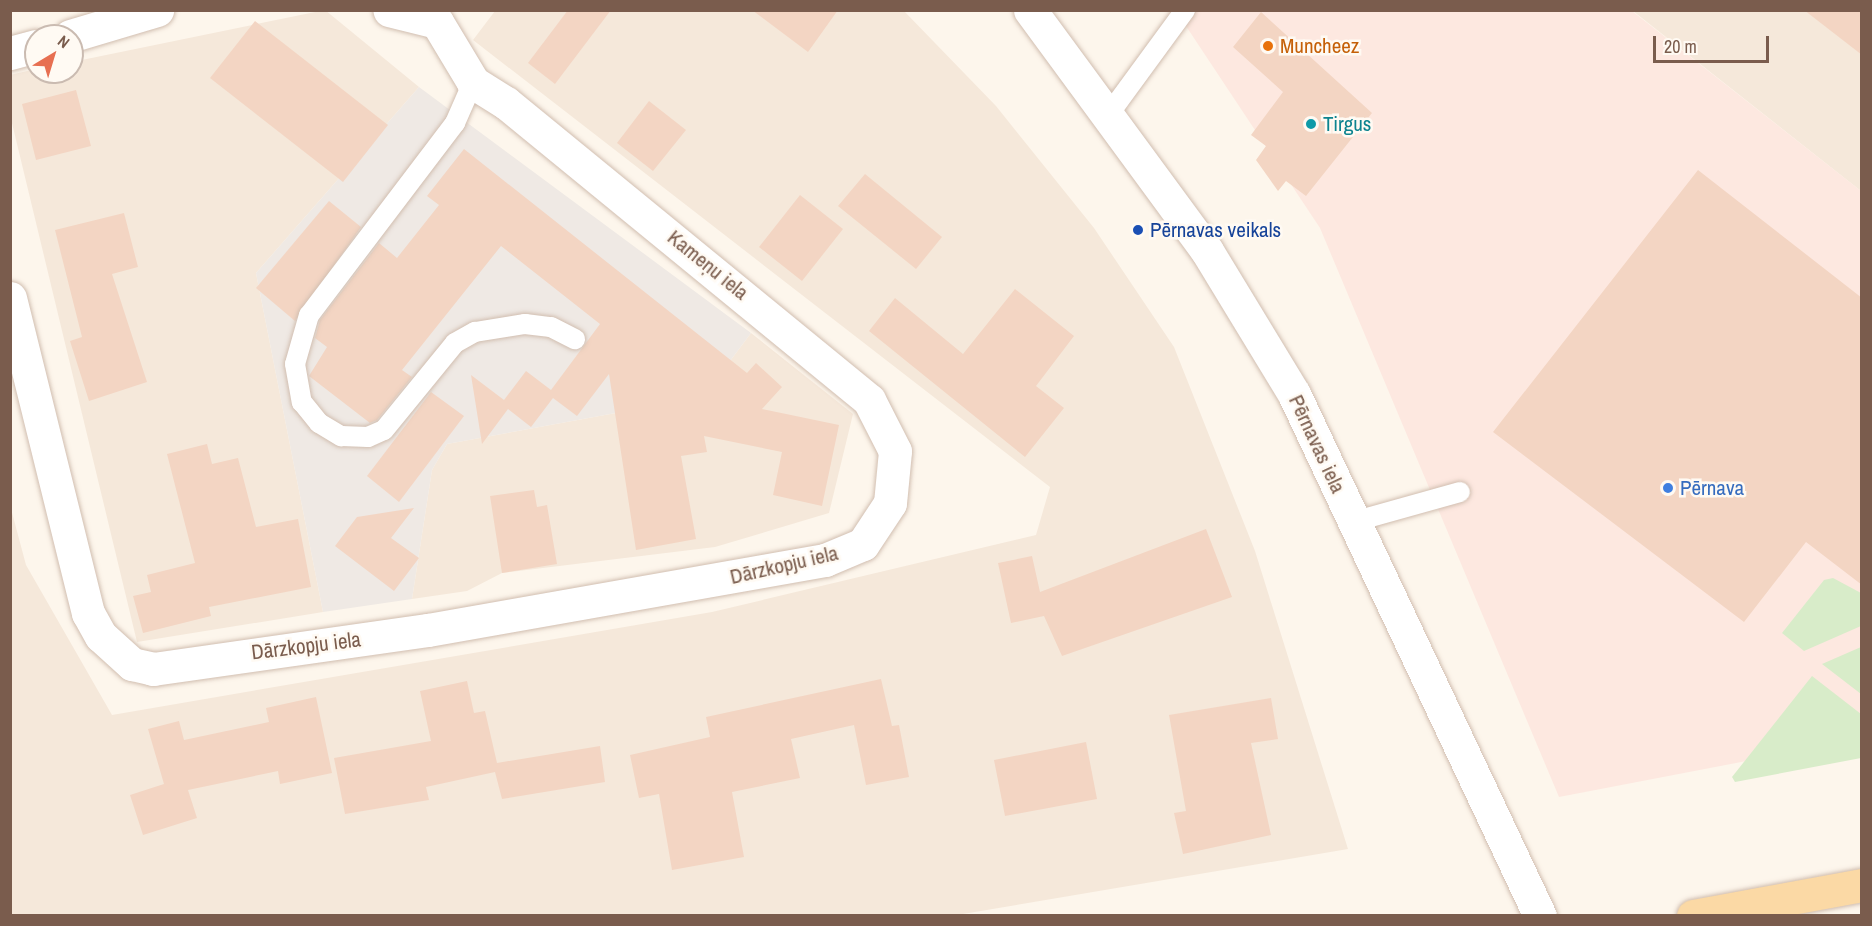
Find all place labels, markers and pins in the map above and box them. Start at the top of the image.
place label: Muncheez [1280,33,1359,59]
marker: Muncheez [1261,39,1275,53]
place label: Tirgus [1323,111,1371,137]
marker: Tirgus [1304,117,1318,131]
place label: Pērnavas veikals [1150,217,1281,243]
marker: Pērnavas veikals [1131,223,1145,237]
place label: Pērnava [1680,475,1744,501]
marker: Pērnava [1661,481,1675,495]

